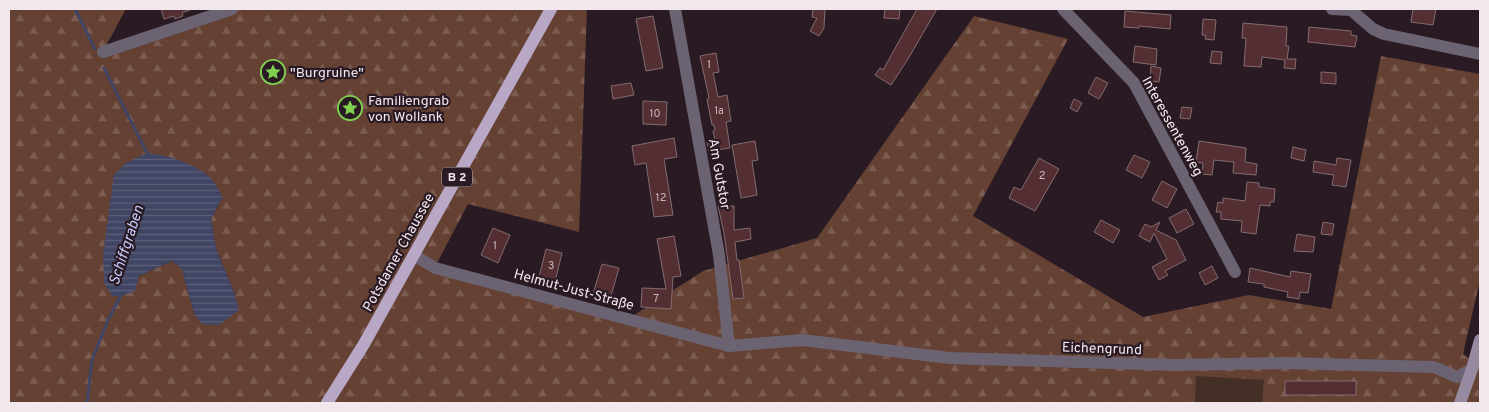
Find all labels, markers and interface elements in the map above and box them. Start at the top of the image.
house number: 1 [707,58,711,72]
place icon: "Burgruine" [260,59,286,85]
place label: "Burgruine" [290,65,364,82]
street label: Interessentenweg [1137,74,1206,180]
place label: Familiengrab von Wollank [368,93,449,126]
place icon: Familiengrab von Wollank [337,95,363,121]
house number: 1a [714,104,724,118]
house number: 10 [649,107,661,121]
street label: Am Gutstor [704,137,733,212]
road number: B 2 [442,168,472,186]
house number: 2 [1039,169,1045,183]
street label: Potsdamer Chaussee [360,191,439,315]
house number: 12 [656,191,666,205]
water label: Schiffgraben [106,203,149,288]
house number: 1 [493,239,497,253]
house number: 3 [548,259,554,273]
street label: Helmut-Just-Straße [512,266,636,315]
house number: 7 [653,292,659,306]
street label: Eichengrund [1062,340,1142,359]

